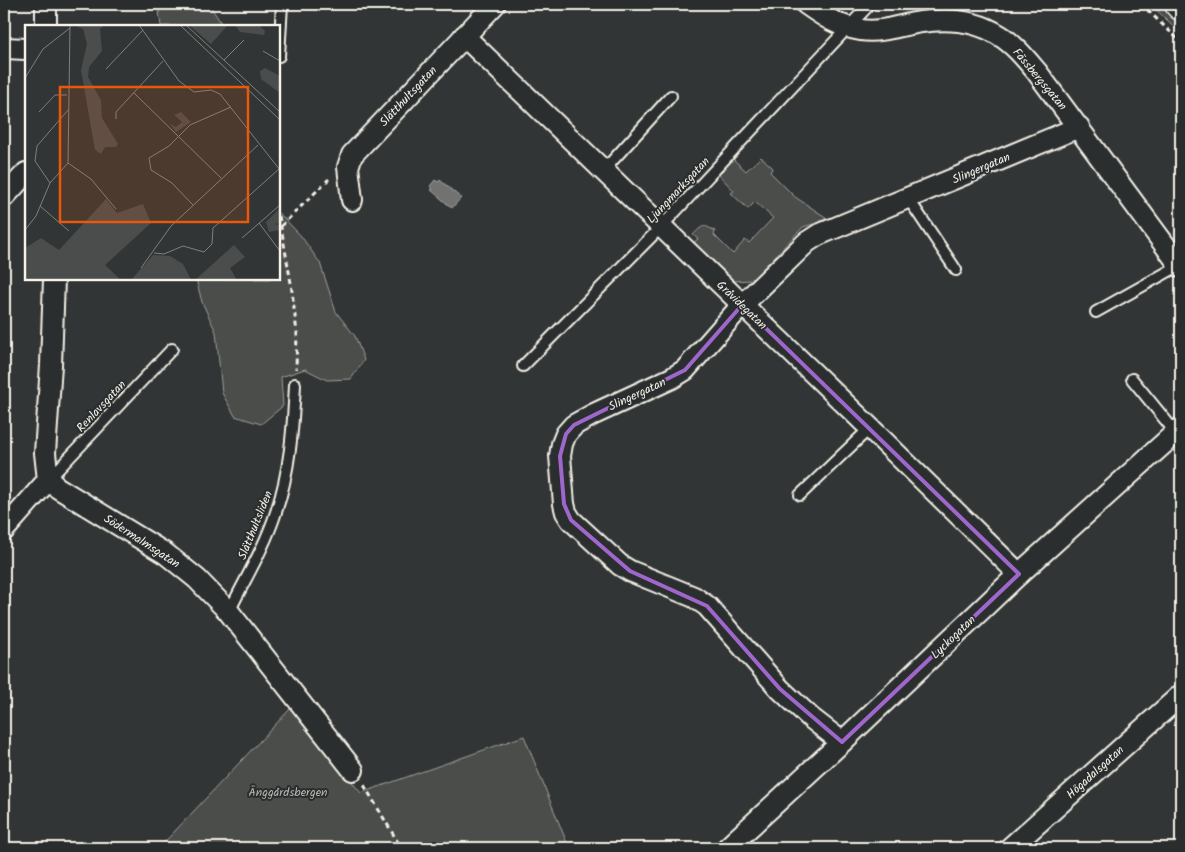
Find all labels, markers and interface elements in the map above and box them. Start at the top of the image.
inset map [25,25,280,280]
street label: Fässbergsgatan [1008,44,1072,115]
street label: Slätthultsgatan [375,62,442,131]
street label: Slingergatan [949,148,1013,189]
street label: Ljungmarksgatan [642,153,714,228]
street label: Gråvidegatan [712,276,771,335]
street label: Slingergatan [605,373,669,416]
street label: Renlavsgatan [72,376,131,437]
street label: Slätthultsliden [233,488,278,562]
street label: Södermalmsgatan [100,510,184,573]
street label: Lyckogatan [926,611,980,664]
street label: Högadalsgatan [1062,741,1129,804]
park label: Änggårdsbergen [249,783,328,802]

